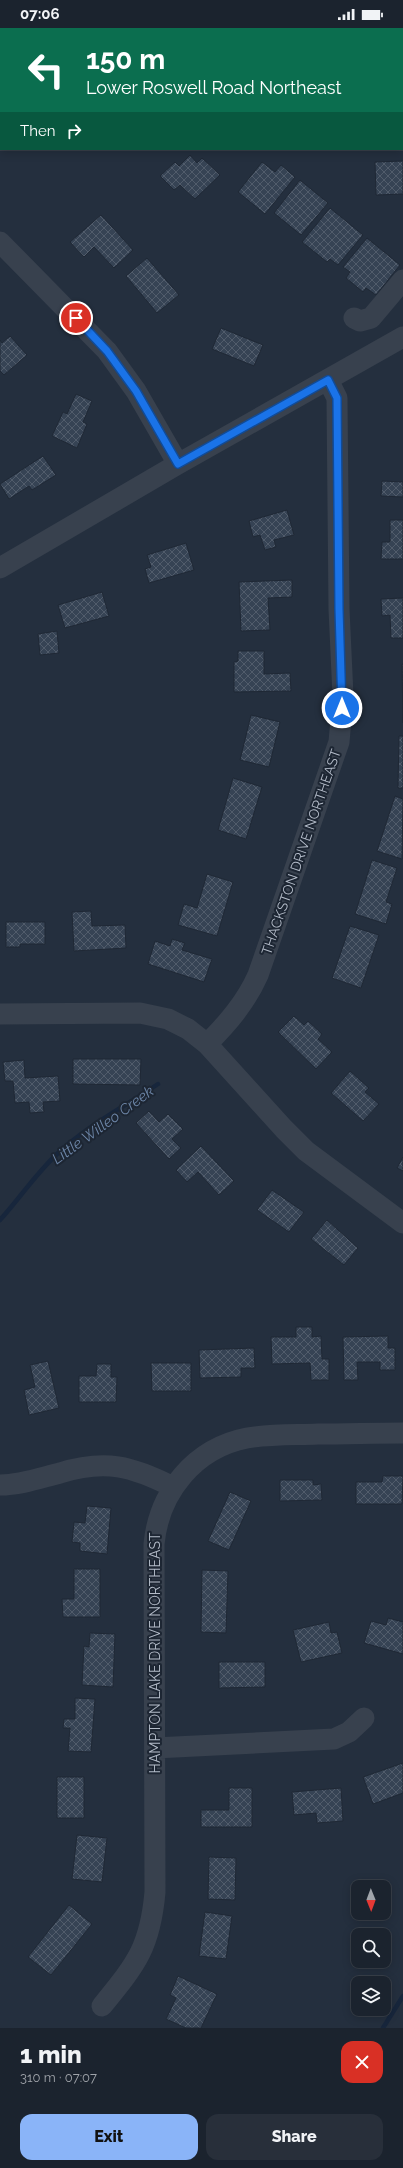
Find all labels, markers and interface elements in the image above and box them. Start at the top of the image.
text: 07:06 [20,5,60,23]
text: 150 m [86,43,165,76]
icon: left [20,44,72,96]
text: Lower Roswell Road Northeast [86,77,342,98]
icon: right [63,120,85,142]
text: Then [20,122,55,140]
pin [59,301,93,335]
icon: arrive [65,307,87,329]
position arrow [321,687,363,729]
street label: THACKSTON DRIVE NORTHEAST [258,747,344,957]
water label: Little Willeo Creek [49,1082,157,1168]
street label: HAMPTON LAKE DRIVE NORTHEAST [147,1532,163,1773]
north arrow [351,1880,391,1920]
map controls [351,1880,391,2016]
button: search [351,1928,391,1968]
button: layers [351,1976,391,2016]
text: 1 min [20,2040,82,2069]
button: close [341,2041,383,2083]
text: 310 m · 07:07 [20,2070,97,2085]
button: Exit [20,2114,198,2160]
button: Share [206,2114,383,2160]

